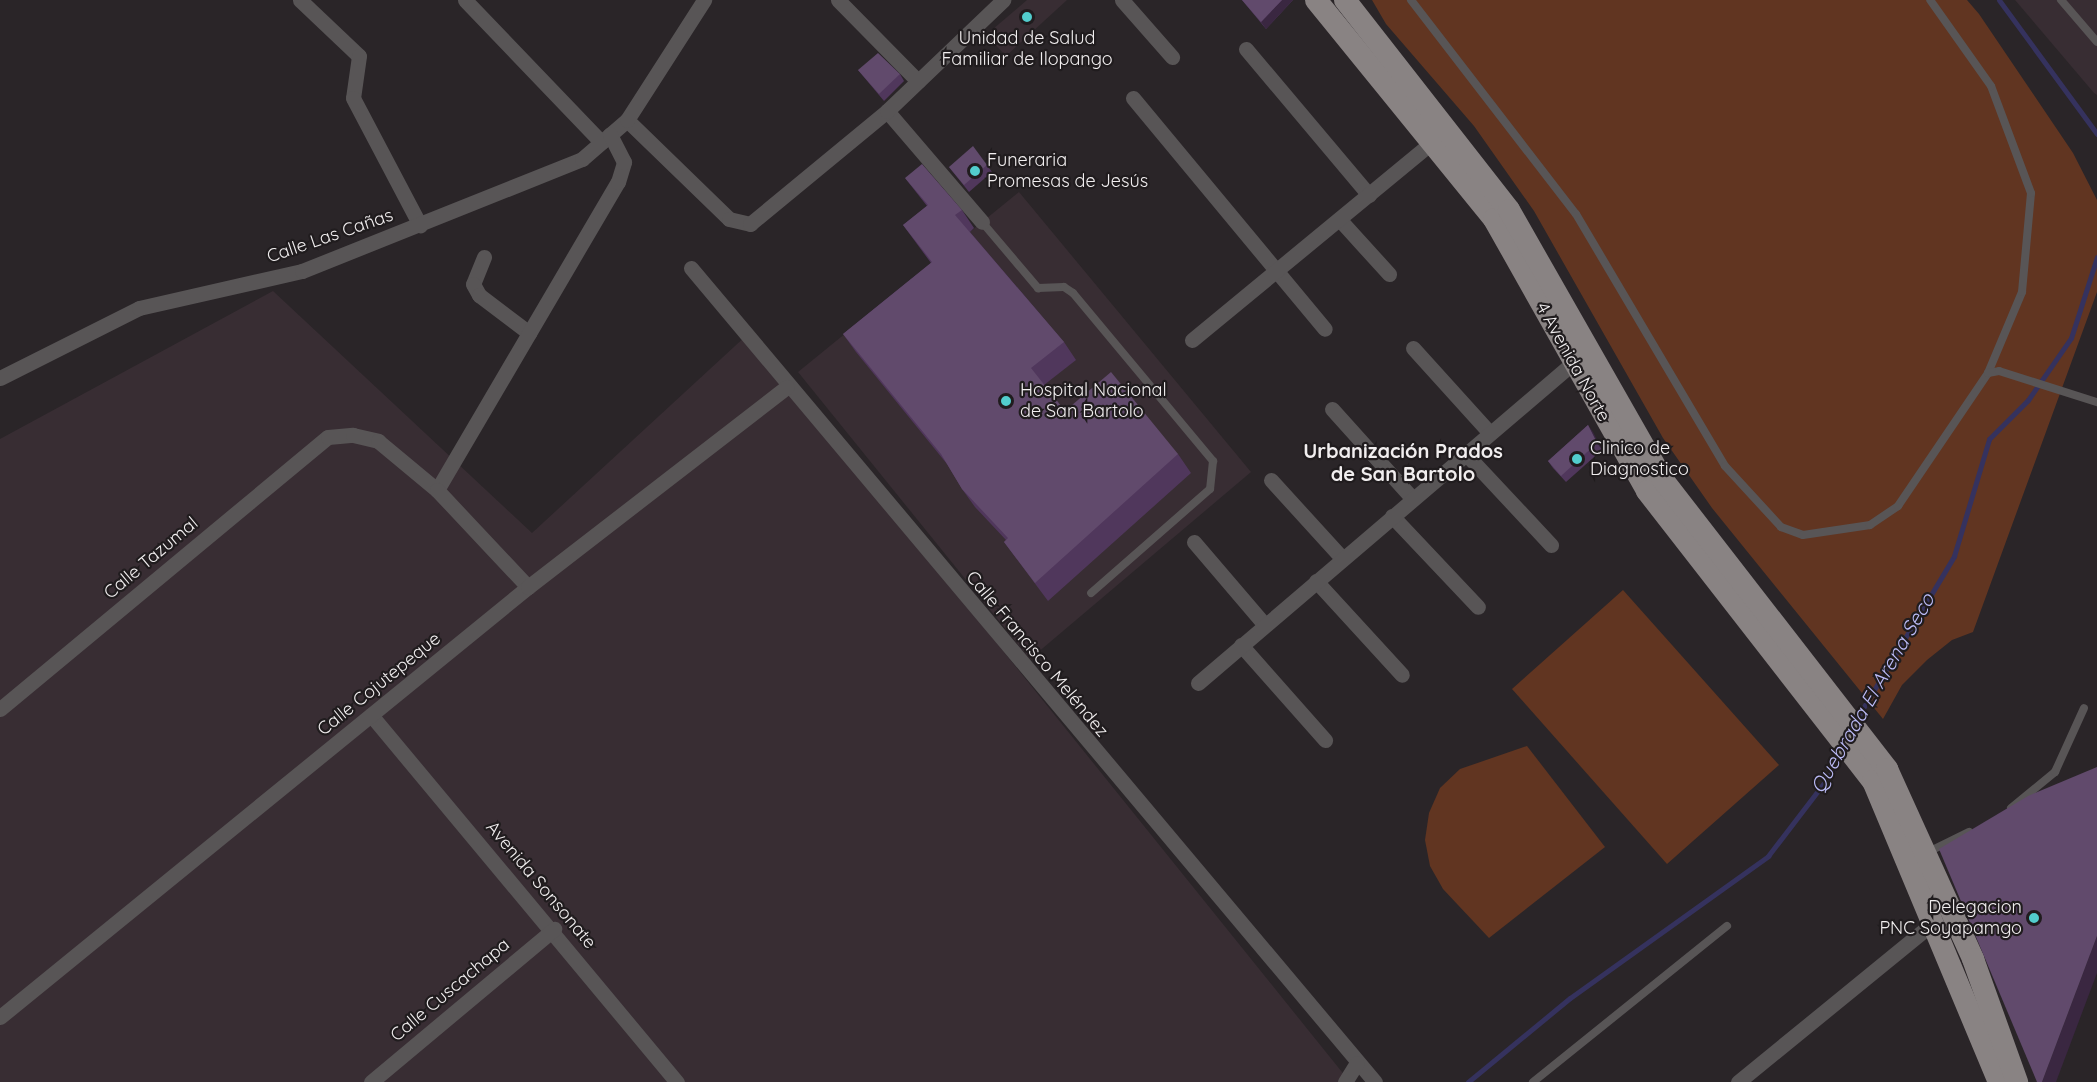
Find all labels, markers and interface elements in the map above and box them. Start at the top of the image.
marker: Unidad de Salud Familiar de Ilopango [1018,8,1036,26]
place label: Unidad de Salud Familiar de Ilopango [941,28,1113,70]
place label: Funeraria Promesas de Jesús [987,150,1148,192]
marker: Funeraria Promesas de Jesús [968,164,982,178]
street label: Calle Las Cañas [264,204,396,268]
street label: 4 Avenida Norte [1531,299,1615,425]
place label: Hospital Nacional de San Bartolo [1020,380,1167,422]
marker: Hospital Nacional de San Bartolo [997,392,1015,410]
place label: Clinico de Diagnostico [1590,438,1689,480]
district label: Urbanización Prados de San Bartolo [1303,439,1503,486]
marker: Clinico de Diagnostico [1568,450,1586,468]
street label: Calle Tazumal [100,512,202,604]
street label: Calle Francisco Meléndez [961,567,1113,741]
water label: Quebrada El Arena Seco [1805,589,1939,797]
street label: Calle Cojutepeque [313,628,445,740]
street label: Avenida Sonsonate [481,817,601,953]
place label: Delegacion PNC Soyapamgo [1879,897,2022,940]
marker: Delegacion PNC Soyapamgo [2027,911,2041,925]
street label: Calle Cuscachapa [386,934,514,1046]

